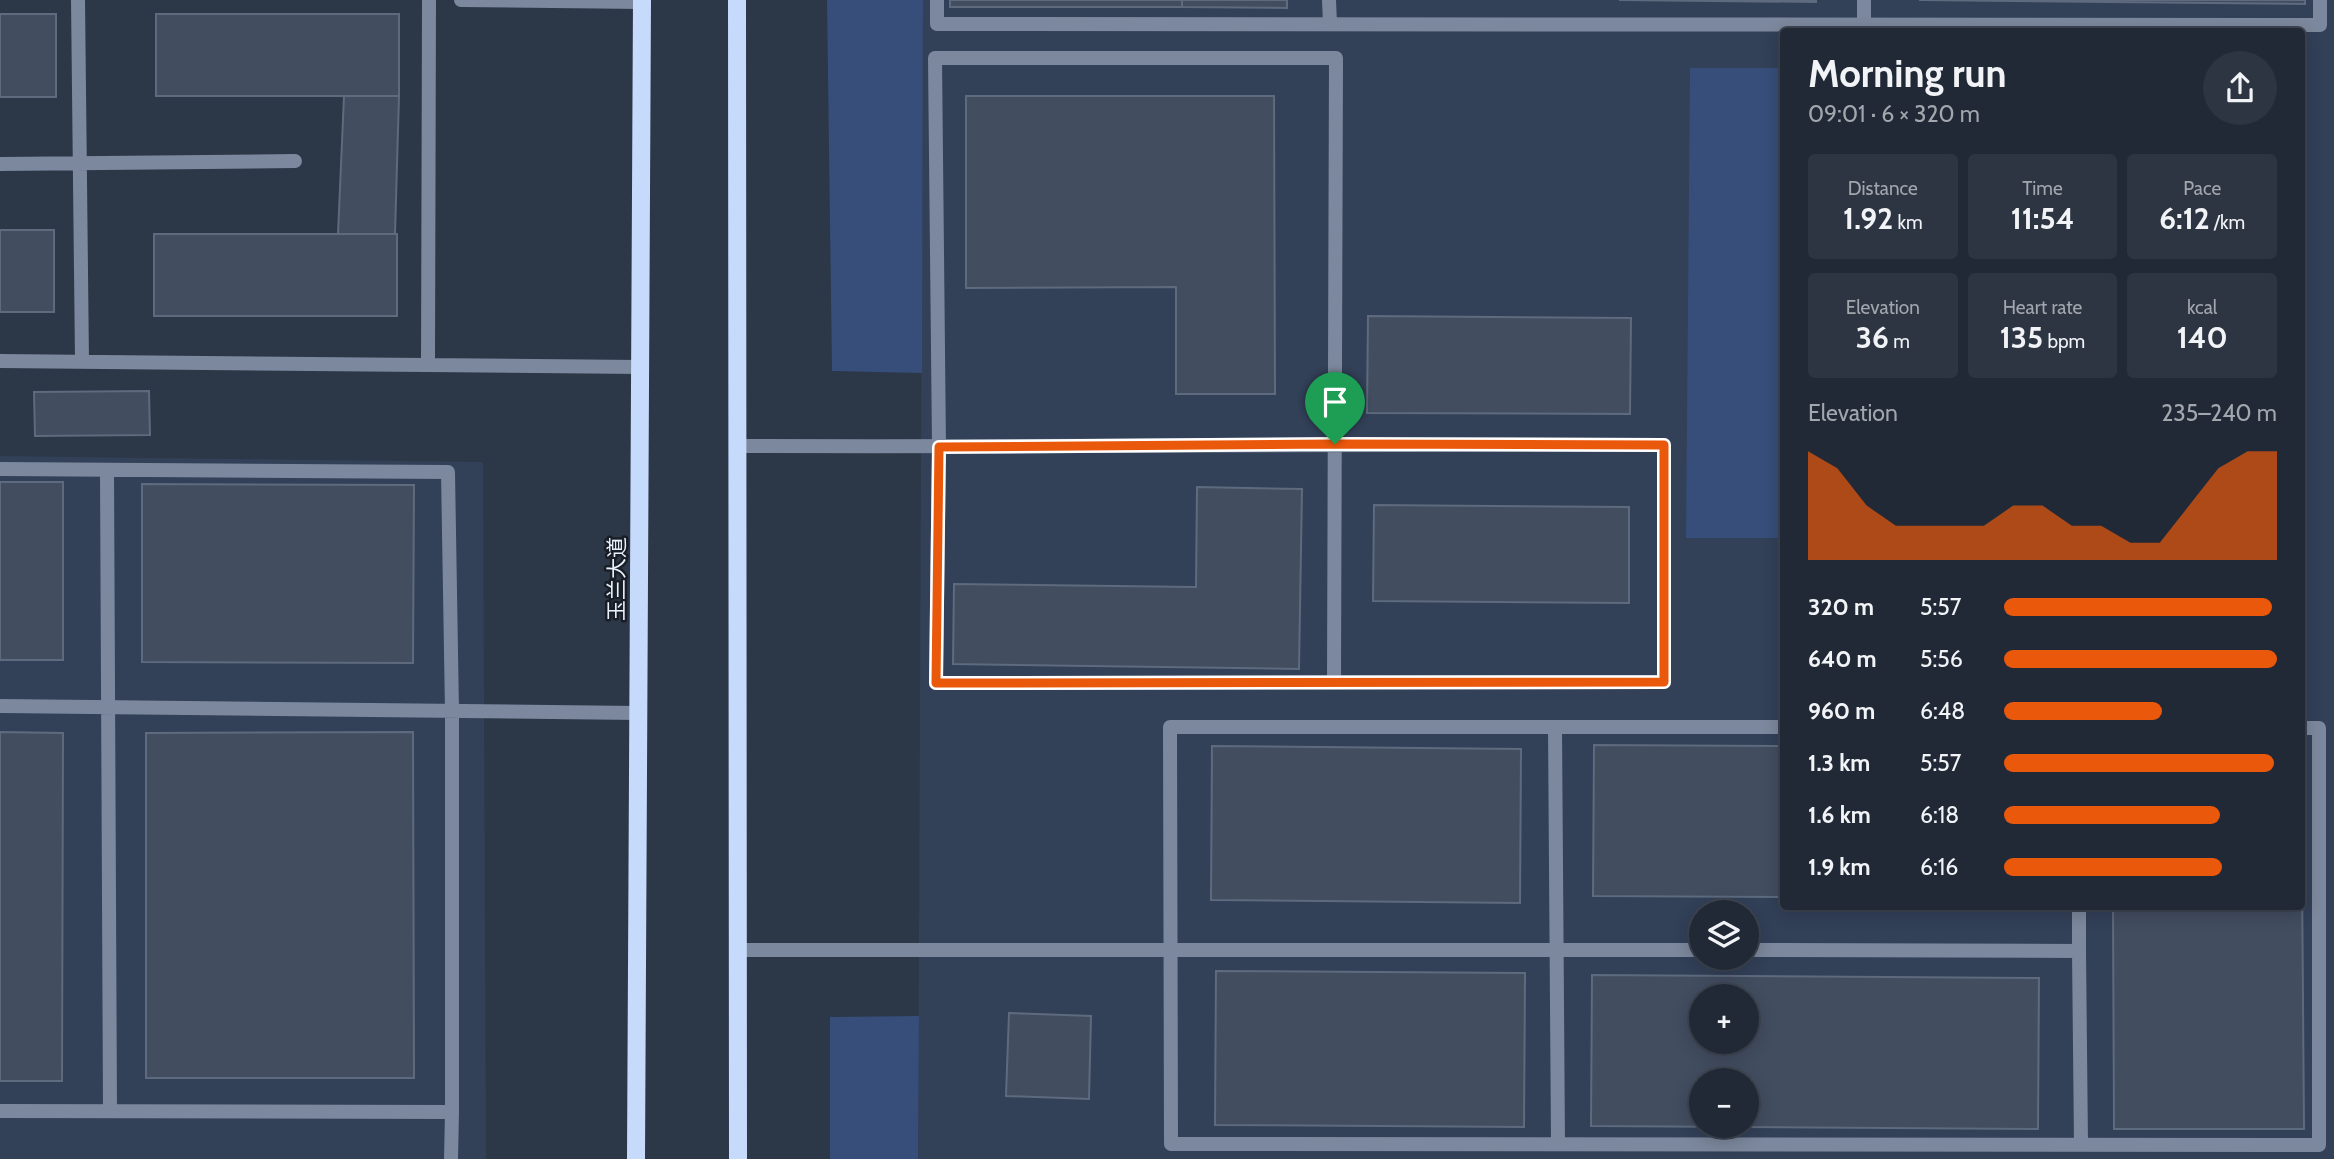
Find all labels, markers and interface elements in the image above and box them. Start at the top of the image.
text: Morning run [1808,50,2007,97]
button: share [2203,51,2277,125]
text: 09:01 · 6 × 320 m [1808,100,1980,128]
text: Distance [1848,177,1918,200]
text: Time [2022,177,2063,200]
text: Pace [2183,177,2221,200]
text: 1.92 [1843,200,1893,237]
text: 11:54 [2011,200,2074,237]
text: 6:12 [2159,200,2210,237]
text: km [1893,211,1923,234]
text: /km [2210,211,2245,234]
text: Elevation [1846,296,1920,319]
text: Heart rate [2003,296,2082,319]
text: kcal [2187,296,2217,319]
text: 36 [1856,319,1889,356]
text: 135 [2000,319,2043,356]
text: 140 [2177,319,2228,356]
text: m [1889,330,1910,353]
text: bpm [2043,330,2085,353]
pin [1305,372,1365,444]
icon: arrive [1316,383,1354,421]
text: Elevation [1808,399,1898,427]
text: 235–240 m [2161,399,2277,427]
street label: 玉兰大道 [604,537,629,621]
text: 320 m [1808,593,1874,621]
text: 5:57 [1920,593,1961,621]
text: 640 m [1808,645,1877,673]
text: 5:56 [1920,645,1963,673]
text: 960 m [1808,697,1875,725]
text: 6:48 [1920,697,1965,725]
text: 1.3 km [1808,749,1870,777]
text: 5:57 [1920,749,1961,777]
text: 1.6 km [1808,801,1871,829]
text: 6:18 [1920,801,1959,829]
text: 1.9 km [1808,853,1871,881]
text: 6:16 [1920,853,1958,881]
map controls [1689,900,1759,1138]
button: layers [1689,900,1759,970]
button: + [1689,984,1759,1054]
button: − [1689,1068,1759,1138]

